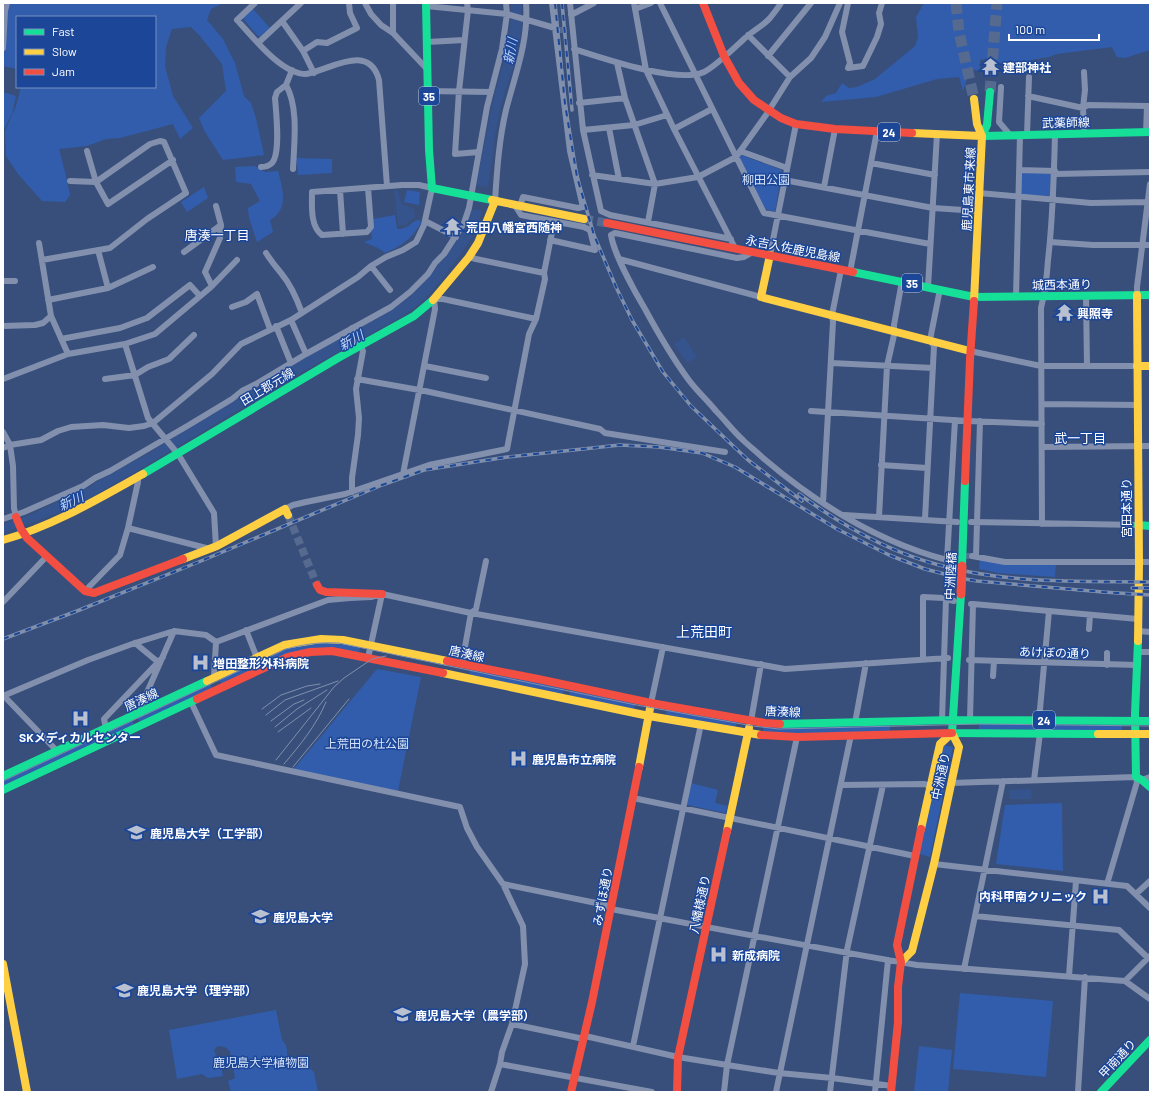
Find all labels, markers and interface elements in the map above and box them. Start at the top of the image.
legend [16,16,156,88]
scale bar [1009,16,1099,42]
text: 100 m [1015,22,1045,36]
text: Fast [52,24,75,38]
water label: 新川 [500,35,520,65]
text: Slow [52,44,77,58]
temple icon: 建部神社 [980,57,1000,77]
place label: 建部神社 [1003,60,1051,74]
text: Jam [52,64,75,78]
road number: 35 [419,87,439,105]
street label: 武薬師線 [1042,115,1090,129]
road number: 24 [878,123,900,141]
street label: 鹿児島東市来線 [959,147,977,231]
park label: 柳田公園 [742,172,790,186]
temple icon: 荒田八幡宮西随神 [443,217,463,237]
place label: 荒田八幡宮西随神 [466,220,562,234]
district label: 唐湊一丁目 [184,227,250,243]
street label: 永吉入佐鹿児島線 [745,232,841,264]
road number: 35 [902,274,922,292]
street label: 城西本通り [1032,276,1092,292]
temple icon: 興照寺 [1054,303,1074,323]
place label: 興照寺 [1077,306,1113,320]
water label: 新川 [336,326,368,353]
street label: 田上郡元線 [238,365,296,407]
district label: 武一丁目 [1054,430,1106,446]
street label: 宮田本通り [1119,478,1133,538]
water label: 新川 [56,487,88,514]
street label: 中洲陸橋 [942,552,958,600]
district label: 上荒田町 [676,623,732,640]
street label: 唐湊線 [448,642,486,664]
street label: あけぼの通り [1019,644,1091,660]
hospital icon: 増田整形外科病院 [190,653,210,673]
place label: 増田整形外科病院 [213,656,309,670]
street label: 唐湊線 [122,685,160,713]
street label: 唐湊線 [765,703,801,719]
hospital icon: SKメディカルセンター [70,708,90,728]
road number: 24 [1033,711,1055,729]
place label: SKメディカルセンター [19,730,141,744]
park label: 上荒田の杜公園 [325,736,409,750]
hospital icon: 鹿児島市立病院 [509,749,529,769]
street label: 中洲通り [928,751,952,801]
place label: 鹿児島市立病院 [532,752,616,766]
school or university icon: 鹿児島大学（工学部） [127,823,147,843]
place label: 鹿児島大学（工学部） [150,826,270,840]
street label: みずほ通り [589,865,615,927]
street label: 八幡様通り [686,873,712,935]
hospital icon: 内科甲南クリニック [1090,886,1110,906]
place label: 内科甲南クリニック [979,889,1087,903]
school or university icon: 鹿児島大学 [250,907,270,927]
place label: 鹿児島大学 [273,910,333,924]
hospital icon: 新成病院 [709,945,729,965]
place label: 新成病院 [732,948,780,962]
school or university icon: 鹿児島大学（理学部） [114,980,134,1000]
place label: 鹿児島大学（理学部） [137,983,257,997]
school or university icon: 鹿児島大学（農学部） [392,1005,412,1025]
place label: 鹿児島大学（農学部） [415,1008,535,1022]
street label: 甲南通り [1096,1036,1138,1080]
park label: 鹿児島大学植物園 [213,1055,309,1069]

